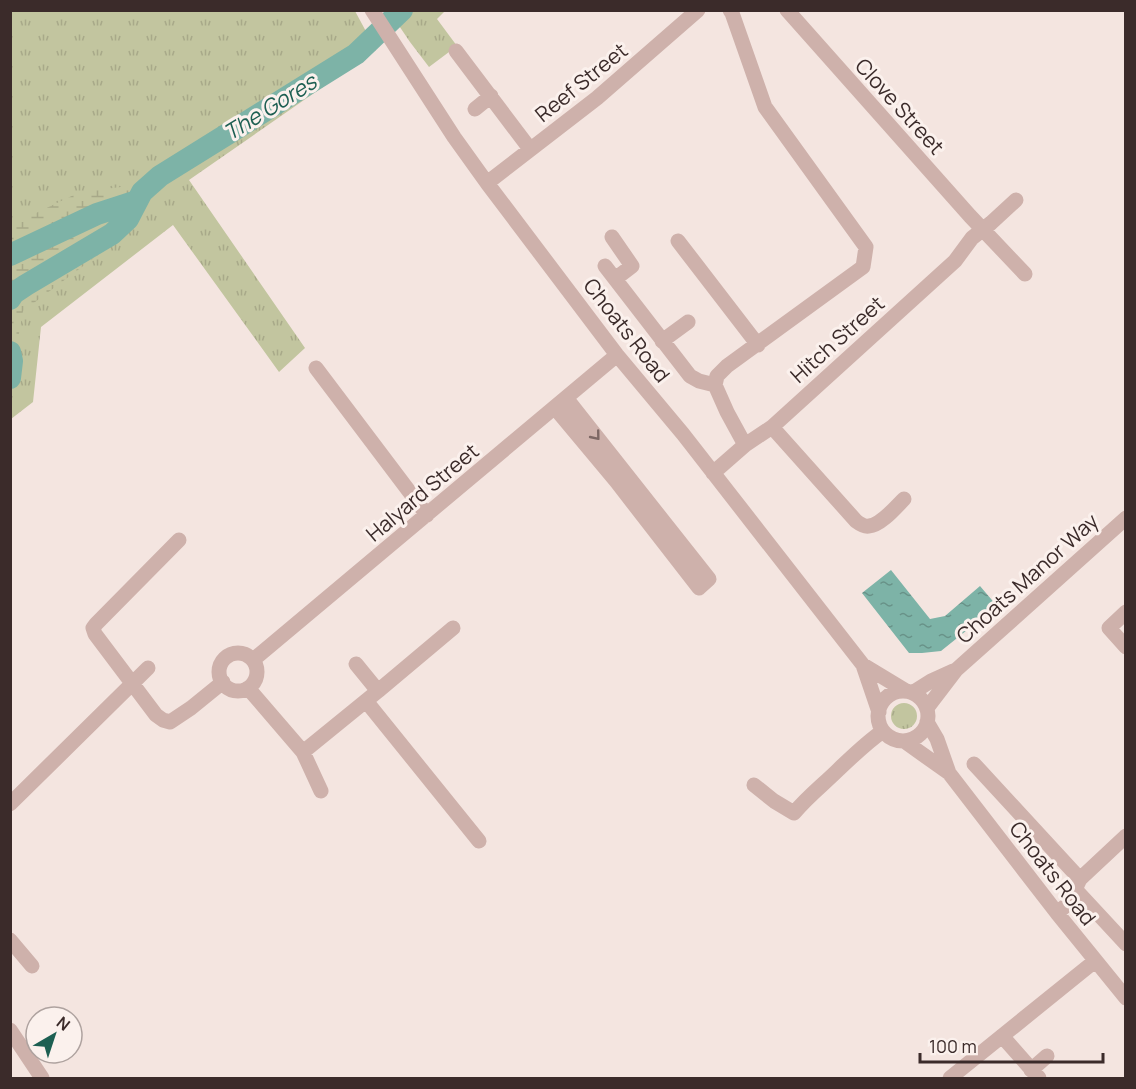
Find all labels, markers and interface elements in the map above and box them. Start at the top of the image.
street label: Reef Street [529,36,633,128]
street label: Clove Street [849,52,951,160]
water label: The Gores [218,66,323,147]
street label: Choats Road [577,272,677,388]
street label: Hitch Street [784,289,890,389]
one-way arrow [589,429,600,440]
street label: Halyard Street [360,437,484,547]
street label: Choats Manor Way [950,507,1104,649]
street label: Choats Road [1003,815,1103,931]
north arrow [24,1005,84,1065]
text: N [52,1011,75,1036]
scale bar [920,1026,1103,1064]
text: 100 m [929,1034,977,1058]

